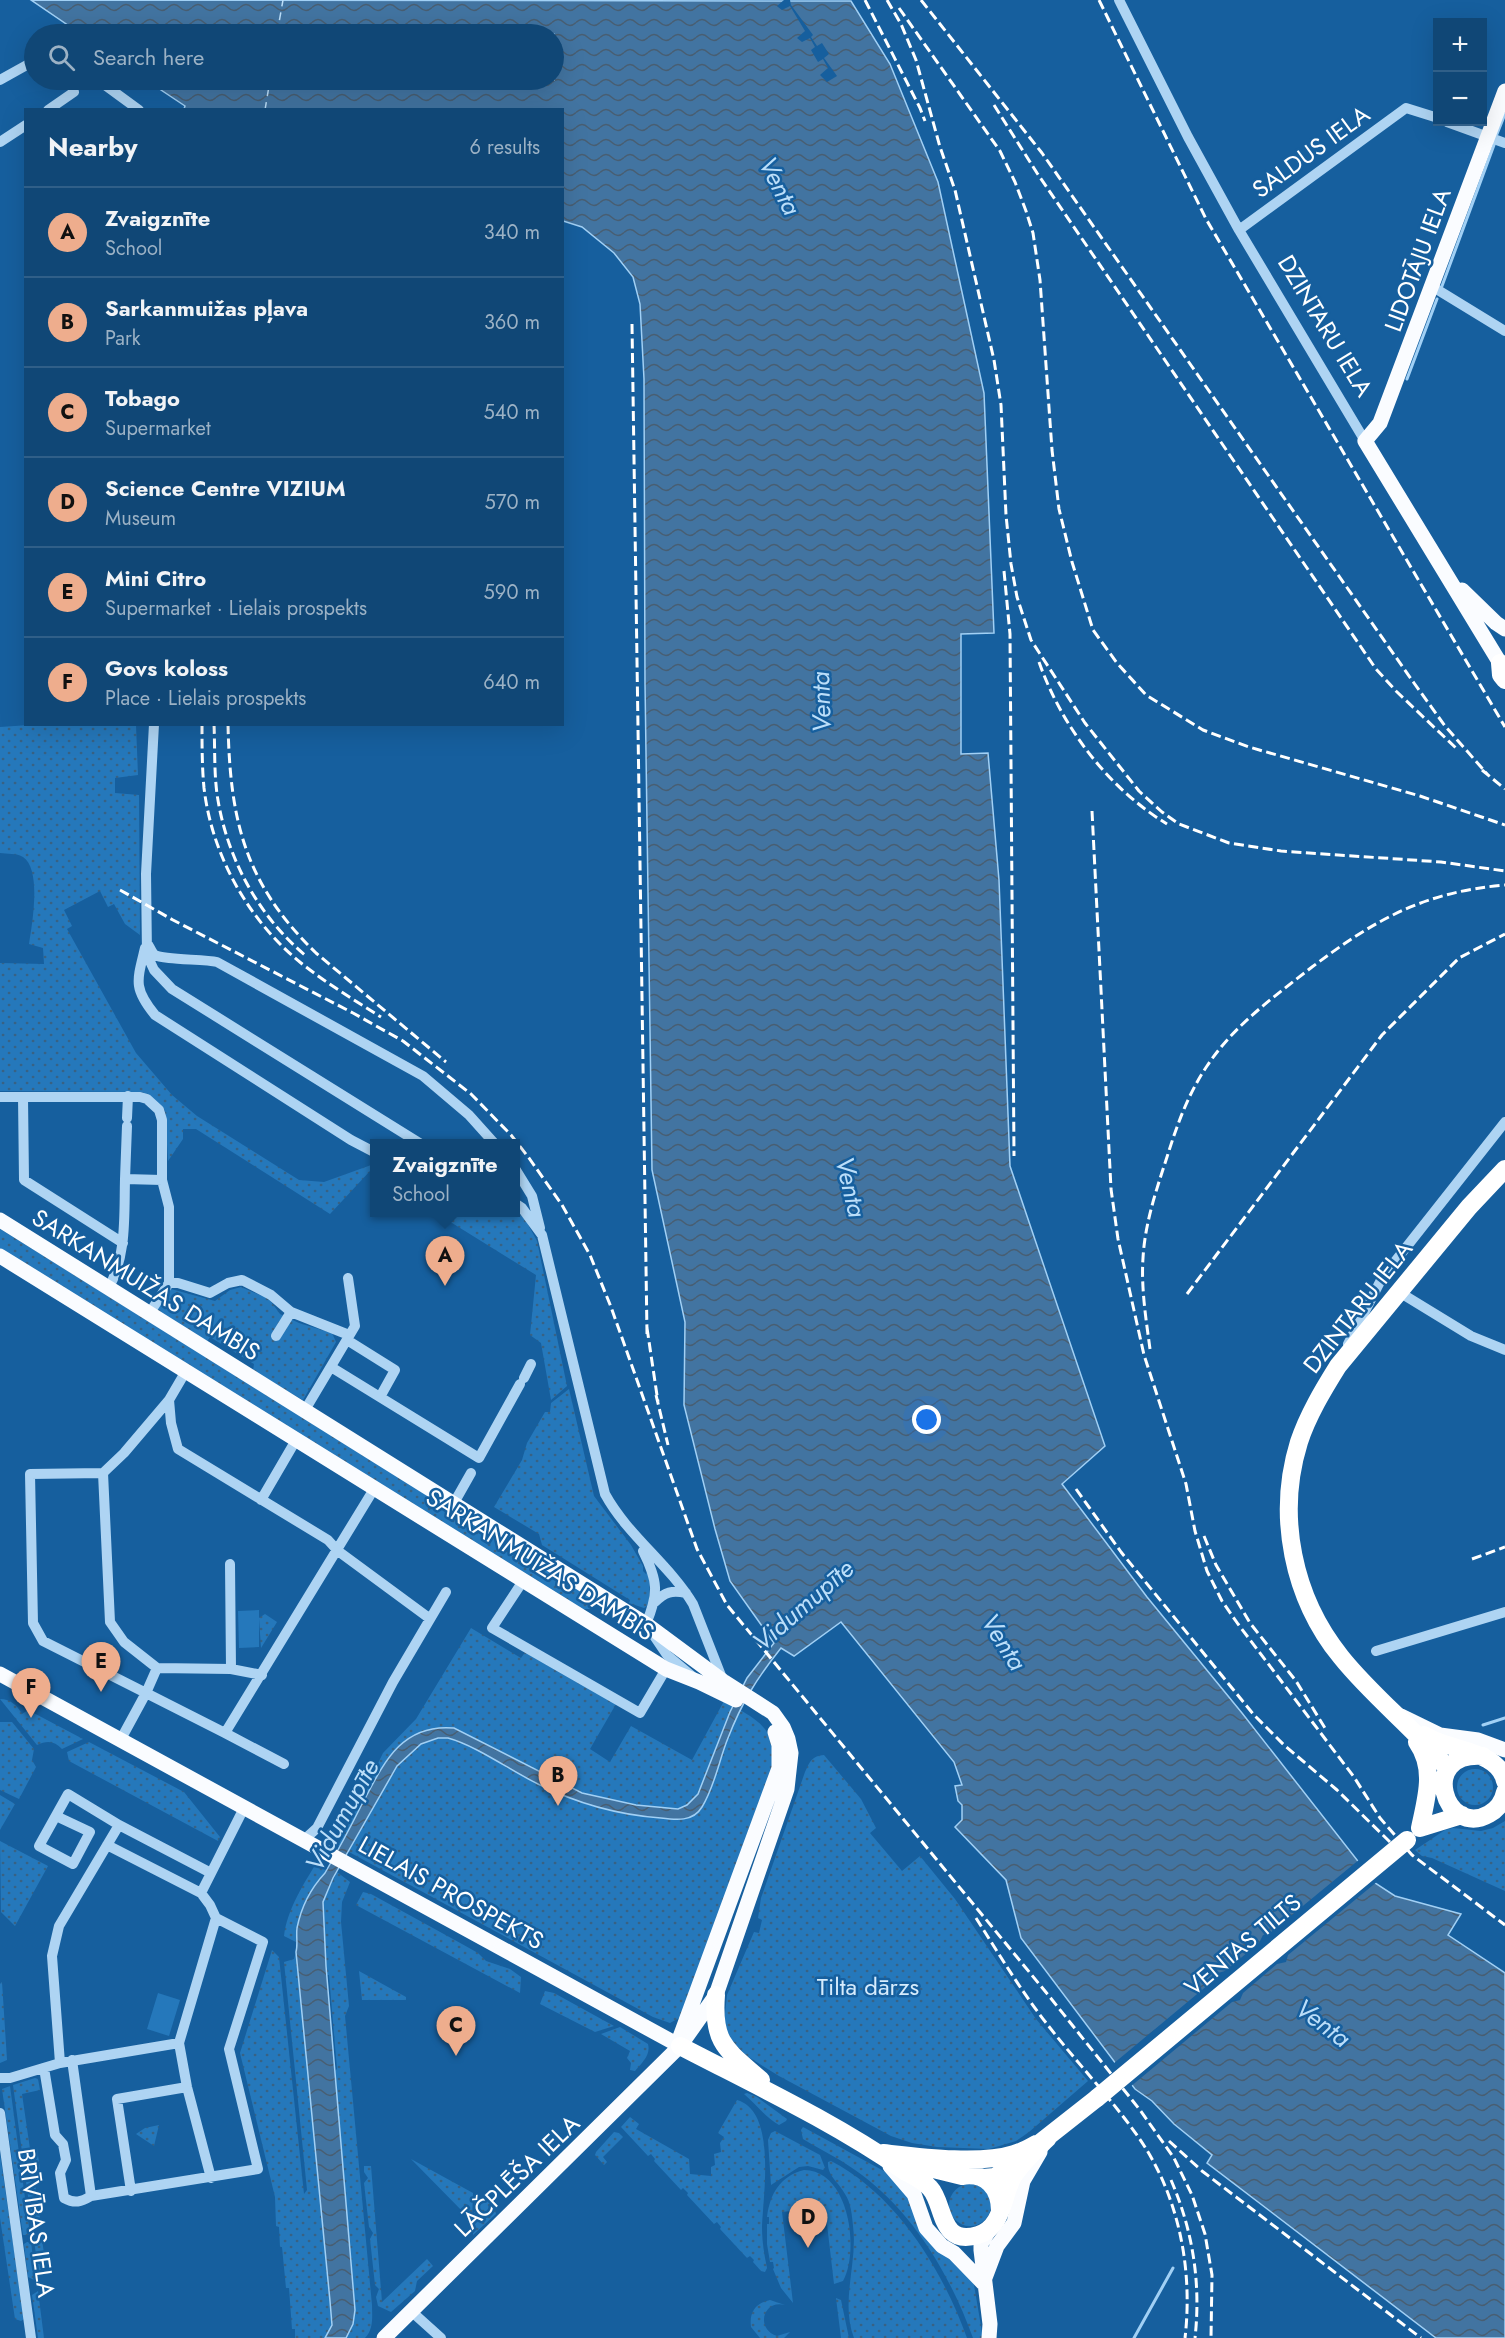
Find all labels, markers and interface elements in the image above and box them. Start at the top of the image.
map controls [1433,18,1487,126]
button: + [1433,18,1487,72]
search box [24,24,564,90]
icon: search [45,41,78,74]
text: Search here [93,41,204,73]
button: − [1433,72,1487,126]
street label: SALDUS IELA [1245,97,1377,206]
text: Nearby [48,128,137,166]
text: 6 results [470,133,540,162]
water label: Venta [749,150,811,222]
street label: LIDOTĀJU IELA [1375,183,1460,336]
text: Zvaigznīte [105,202,210,234]
text: A [60,218,75,247]
text: 340 m [484,218,540,247]
text: School [105,234,162,263]
street label: DZINTARU IELA [1269,248,1382,403]
text: Sarkanmuižas pļava [105,292,308,324]
text: B [61,308,74,337]
text: 360 m [484,308,540,337]
text: Park [105,324,141,353]
text: Tobago [105,382,180,414]
text: C [60,398,75,427]
text: 540 m [483,398,540,427]
text: Supermarket [105,414,211,443]
text: Science Centre VIZIUM [105,472,346,504]
text: D [60,488,75,517]
text: 570 m [485,488,540,517]
text: Museum [105,504,176,533]
text: Mini Citro [105,562,206,594]
text: E [61,578,74,607]
text: 590 m [484,578,540,607]
text: Supermarket · Lielais prospekts [105,594,367,623]
text: Govs koloss [105,652,228,684]
text: F [62,668,73,697]
text: 640 m [483,668,540,697]
water label: Venta [801,670,841,733]
text: Place · Lielais prospekts [105,684,306,713]
popup [370,1139,520,1217]
text: Zvaigznīte [392,1148,498,1180]
water label: Venta [826,1153,877,1222]
text: School [392,1180,450,1209]
street label: SARKANMUIŽAS DAMBIS [25,1200,267,1369]
street label: DZINTARU IELA [1295,1233,1421,1380]
pin: A [426,1236,464,1286]
your location [912,1405,941,1434]
street label: SARKANMUIŽAS DAMBIS [419,1480,661,1649]
water label: Vidumupīte [744,1550,862,1660]
water label: Venta [972,1606,1037,1679]
pin: E [82,1642,120,1692]
pin: F [12,1668,51,1718]
water label: Vidumupīte [295,1752,389,1878]
pin: B [538,1756,578,1806]
street label: LIELAIS PROSPEKTS [352,1827,550,1958]
street label: VENTAS TILTS [1177,1885,1309,2004]
park label: Tilta dārzs [817,1969,919,2004]
water label: Venta [1287,1989,1359,2057]
pin: C [436,2006,476,2056]
street label: LĀČPLĒŠA IELA [446,2106,587,2245]
street label: BRĪVĪBAS IELA [9,2146,64,2300]
pin: D [788,2198,828,2248]

